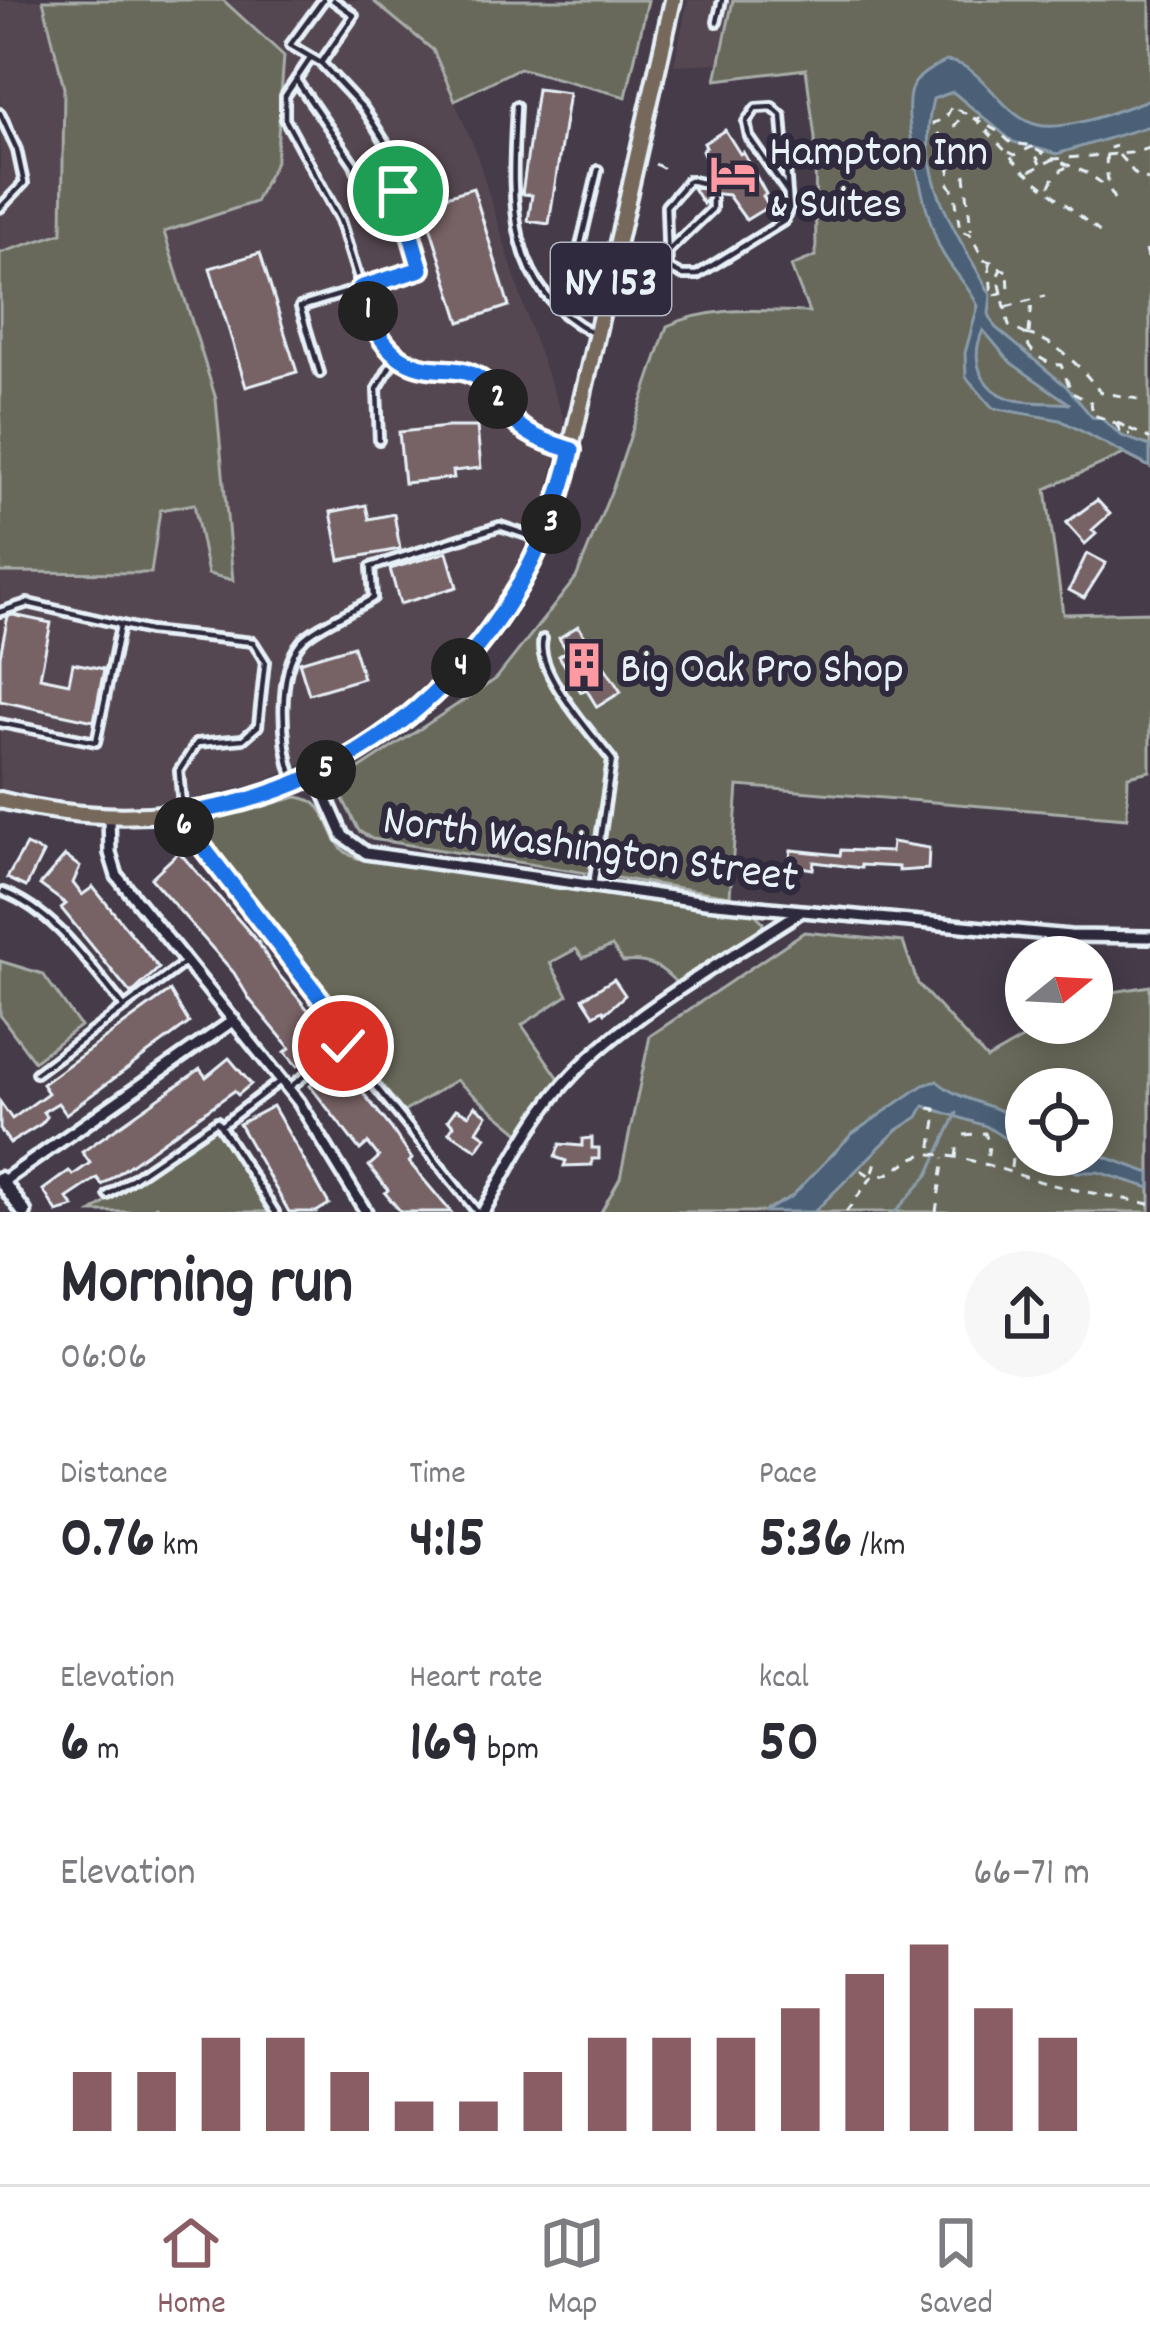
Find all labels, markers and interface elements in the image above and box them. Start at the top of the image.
place label: Hampton Inn & Suites [769,123,988,239]
pin [347,140,449,242]
hotel icon: Hampton Inn & Suites [708,149,758,199]
icon: arrive [365,158,431,224]
road number: NY 153 [551,243,671,315]
pin: 1 [338,281,398,341]
text: 1 [364,287,372,334]
pin: 2 [468,369,528,429]
text: 2 [491,375,505,422]
pin: 3 [521,494,581,554]
text: 3 [544,500,558,547]
pin: 4 [431,638,491,698]
building icon: Big Oak Pro Shop [559,640,609,690]
place label: Big Oak Pro Shop [620,640,904,704]
text: 4 [454,644,468,691]
pin: 5 [296,740,356,800]
text: 5 [318,746,334,793]
street label: North Washington Street [378,791,802,913]
pin: 6 [154,797,214,857]
text: 6 [176,803,192,850]
north arrow [1005,936,1113,1044]
map controls [1005,936,1113,1176]
pin [292,995,394,1097]
icon: check [310,1013,376,1079]
button: locate [1005,1068,1113,1176]
text: Morning run [60,1240,353,1334]
button: share [964,1251,1090,1377]
text: 06:06 [60,1332,147,1387]
text: Distance [60,1452,168,1499]
text: Time [409,1452,466,1499]
text: Pace [759,1452,817,1499]
text: 0.76 [60,1499,155,1585]
text: 4:15 [409,1499,485,1585]
text: 5:36 [759,1499,852,1585]
text: km [155,1524,199,1571]
text: /km [852,1524,906,1571]
text: Elevation [60,1656,175,1703]
text: Heart rate [409,1656,543,1703]
text: kcal [759,1656,809,1703]
text: 6 [60,1703,89,1789]
text: 169 [409,1703,479,1789]
text: 50 [759,1703,819,1789]
text: m [89,1728,120,1775]
text: bpm [479,1728,539,1775]
text: Elevation [60,1848,196,1903]
text: 66–71 m [973,1848,1090,1903]
tab: Home [157,2210,226,2329]
tab: Map [539,2210,605,2329]
tab: Saved [919,2210,993,2329]

